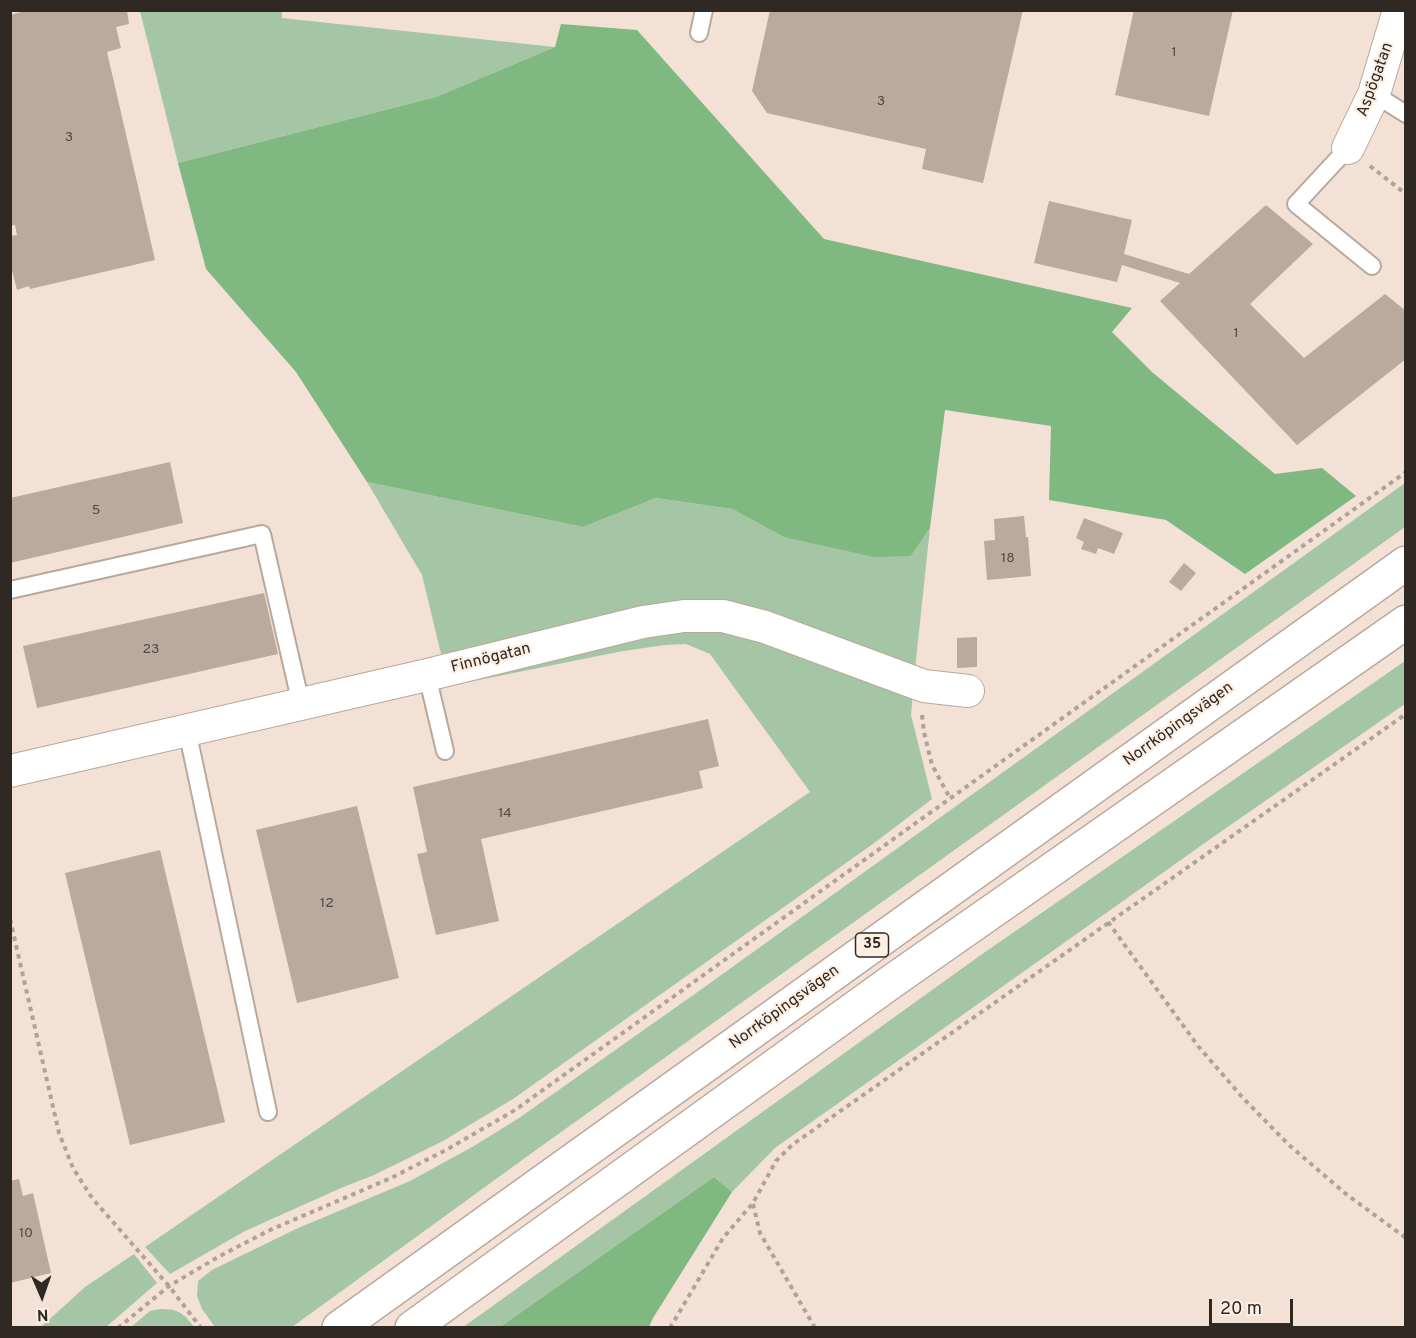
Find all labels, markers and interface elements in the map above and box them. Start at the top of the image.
street label: Aspögatan [1354,40,1398,120]
house number: 1 [1171,45,1177,61]
house number: 3 [877,94,885,110]
house number: 3 [65,130,73,146]
house number: 1 [1233,326,1239,342]
house number: 5 [92,503,100,519]
house number: 18 [1001,551,1015,567]
street label: Finnögatan [449,640,533,678]
house number: 23 [143,642,159,658]
street label: Norrköpingsvägen [1120,679,1238,771]
house number: 14 [498,806,512,822]
house number: 12 [320,896,334,912]
road number: 35 [856,933,888,957]
street label: Norrköpingsvägen [726,962,844,1054]
house number: 10 [19,1226,33,1242]
north arrow [12,1266,72,1326]
scale bar [1212,1287,1296,1325]
text: 20 m [1220,1298,1262,1321]
text: N [37,1304,49,1324]

